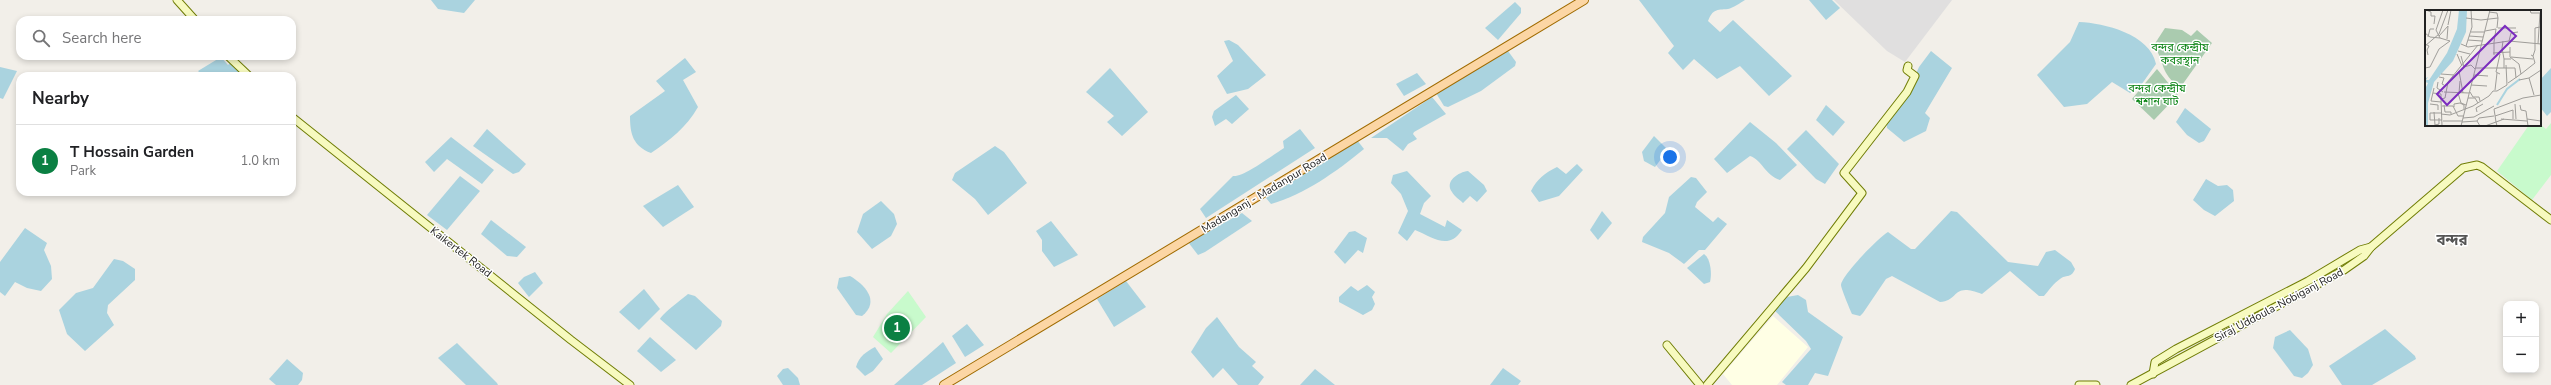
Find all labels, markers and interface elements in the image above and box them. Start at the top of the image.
inset map [2425,10,2541,126]
search box [16,16,296,60]
icon: search [30,27,52,49]
text: Search here [62,28,142,48]
park label: বন্দর কেন্দ্রীয় কবরস্থান [2150,40,2209,68]
park label: বন্দর কেন্দ্রীয় শ্বশান ঘাট [2127,81,2186,109]
text: Nearby [32,87,89,110]
text: T Hossain Garden [70,142,194,162]
your location [1660,147,1680,167]
street label: Madanganj - Madanpur Road [1198,150,1330,236]
text: 1 [41,152,49,170]
text: 1.0 km [240,152,280,170]
text: Park [70,162,96,180]
street label: Kaikertek Road [427,223,495,281]
district label: বন্দর [2435,230,2469,250]
street label: Siraj Uddoula-Nobiganj Road [2212,265,2346,345]
map controls [2503,301,2539,373]
button: + [2503,301,2539,337]
pin: 1 [884,313,910,343]
button: − [2503,337,2539,373]

